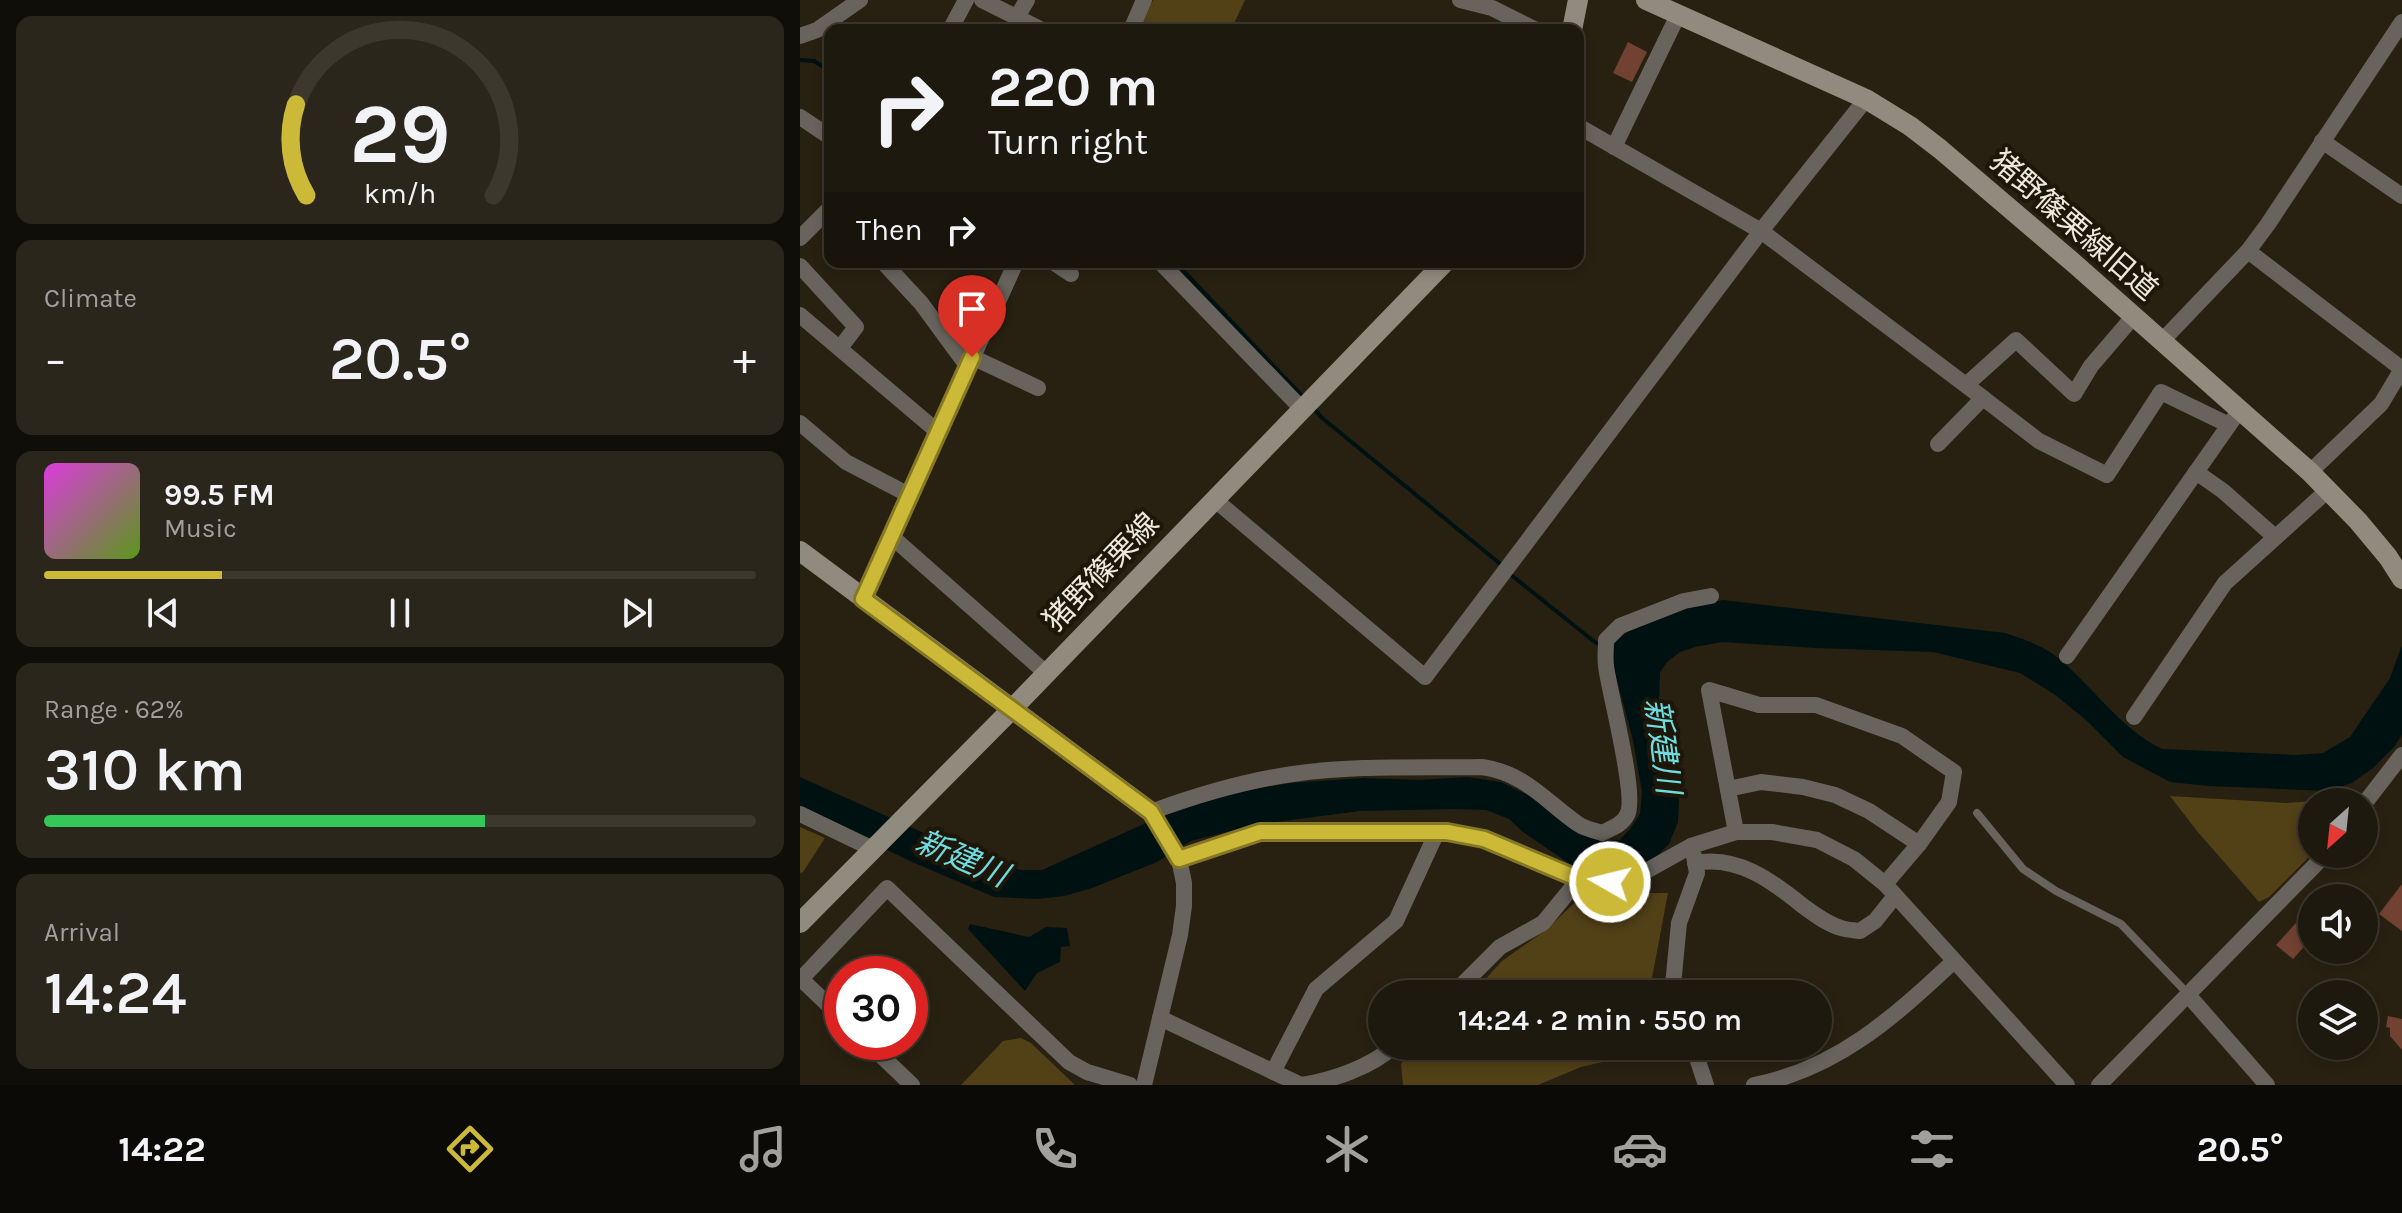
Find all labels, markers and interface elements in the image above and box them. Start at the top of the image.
text: 220 m [988,54,1159,119]
icon: right [856,56,960,160]
text: 29 [349,86,451,183]
text: Turn right [988,121,1148,163]
street label: 猪野篠栗線旧道 [1983,143,2165,307]
text: km/h [364,177,436,210]
icon: right [939,208,983,252]
text: Then [856,212,923,248]
pin [938,275,1006,357]
text: Climate [44,283,137,314]
icon: arrive [950,287,994,331]
text: 20.5° [329,324,471,394]
text: − [44,334,67,385]
text: + [733,334,756,385]
text: 99.5 FM [164,477,275,513]
street label: 猪野篠栗線 [1036,506,1166,638]
text: Music [164,513,237,544]
icon: previous [141,591,185,635]
icon: pause [378,591,422,635]
icon: next [615,591,659,635]
text: Range · 62% [44,694,184,725]
water label: 新建川 [1638,696,1688,799]
text: 310 km [44,735,246,805]
north arrow [2298,788,2378,868]
map controls [2298,788,2378,1060]
water label: 新建川 [910,823,1016,895]
position arrow [1568,840,1652,924]
button: sound [2298,884,2378,964]
text: Arrival [44,917,120,948]
speed limit sign: 30 [824,956,928,1060]
text: 14:24 [44,958,187,1028]
button: layers [2298,980,2378,1060]
text: 14:24 · 2 min · 550 m [1458,1002,1742,1038]
icon: directions [442,1121,498,1177]
icon: music [735,1121,791,1177]
icon: phone [1027,1121,1083,1177]
icon: climate [1319,1121,1375,1177]
icon: car [1612,1121,1668,1177]
icon: filters [1904,1121,1960,1177]
text: 14:22 [118,1128,206,1170]
text: 20.5° [2197,1128,2284,1170]

